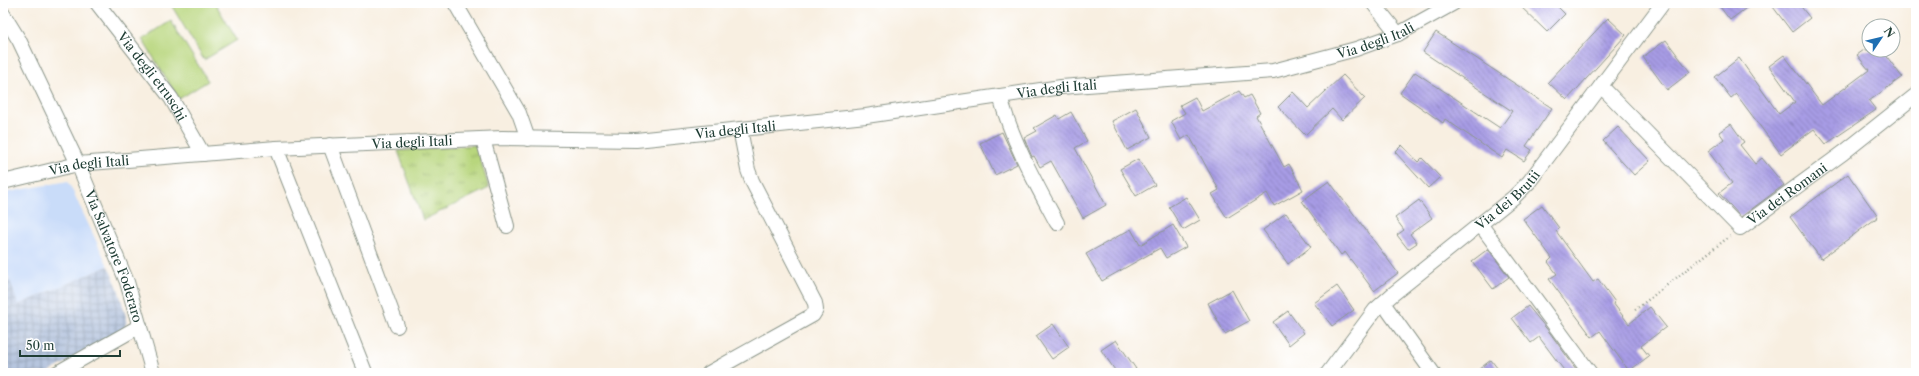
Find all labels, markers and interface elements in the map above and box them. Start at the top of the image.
north arrow [1861,18,1901,58]
street label: Via degli Itali [1334,19,1417,62]
text: N [1881,24,1898,41]
street label: Via degli etruschi [114,28,190,124]
street label: Via degli Itali [1014,76,1098,102]
street label: Via degli Itali [693,117,777,142]
street label: Via degli Itali [370,132,453,152]
street label: Via degli Itali [46,152,130,179]
street label: Via dei Romani [1743,159,1830,229]
street label: Via dei Brutii [1471,167,1543,234]
street label: Via Salvatore Foderaro [81,187,146,324]
scale bar [20,332,120,358]
text: 50 m [26,338,55,353]

